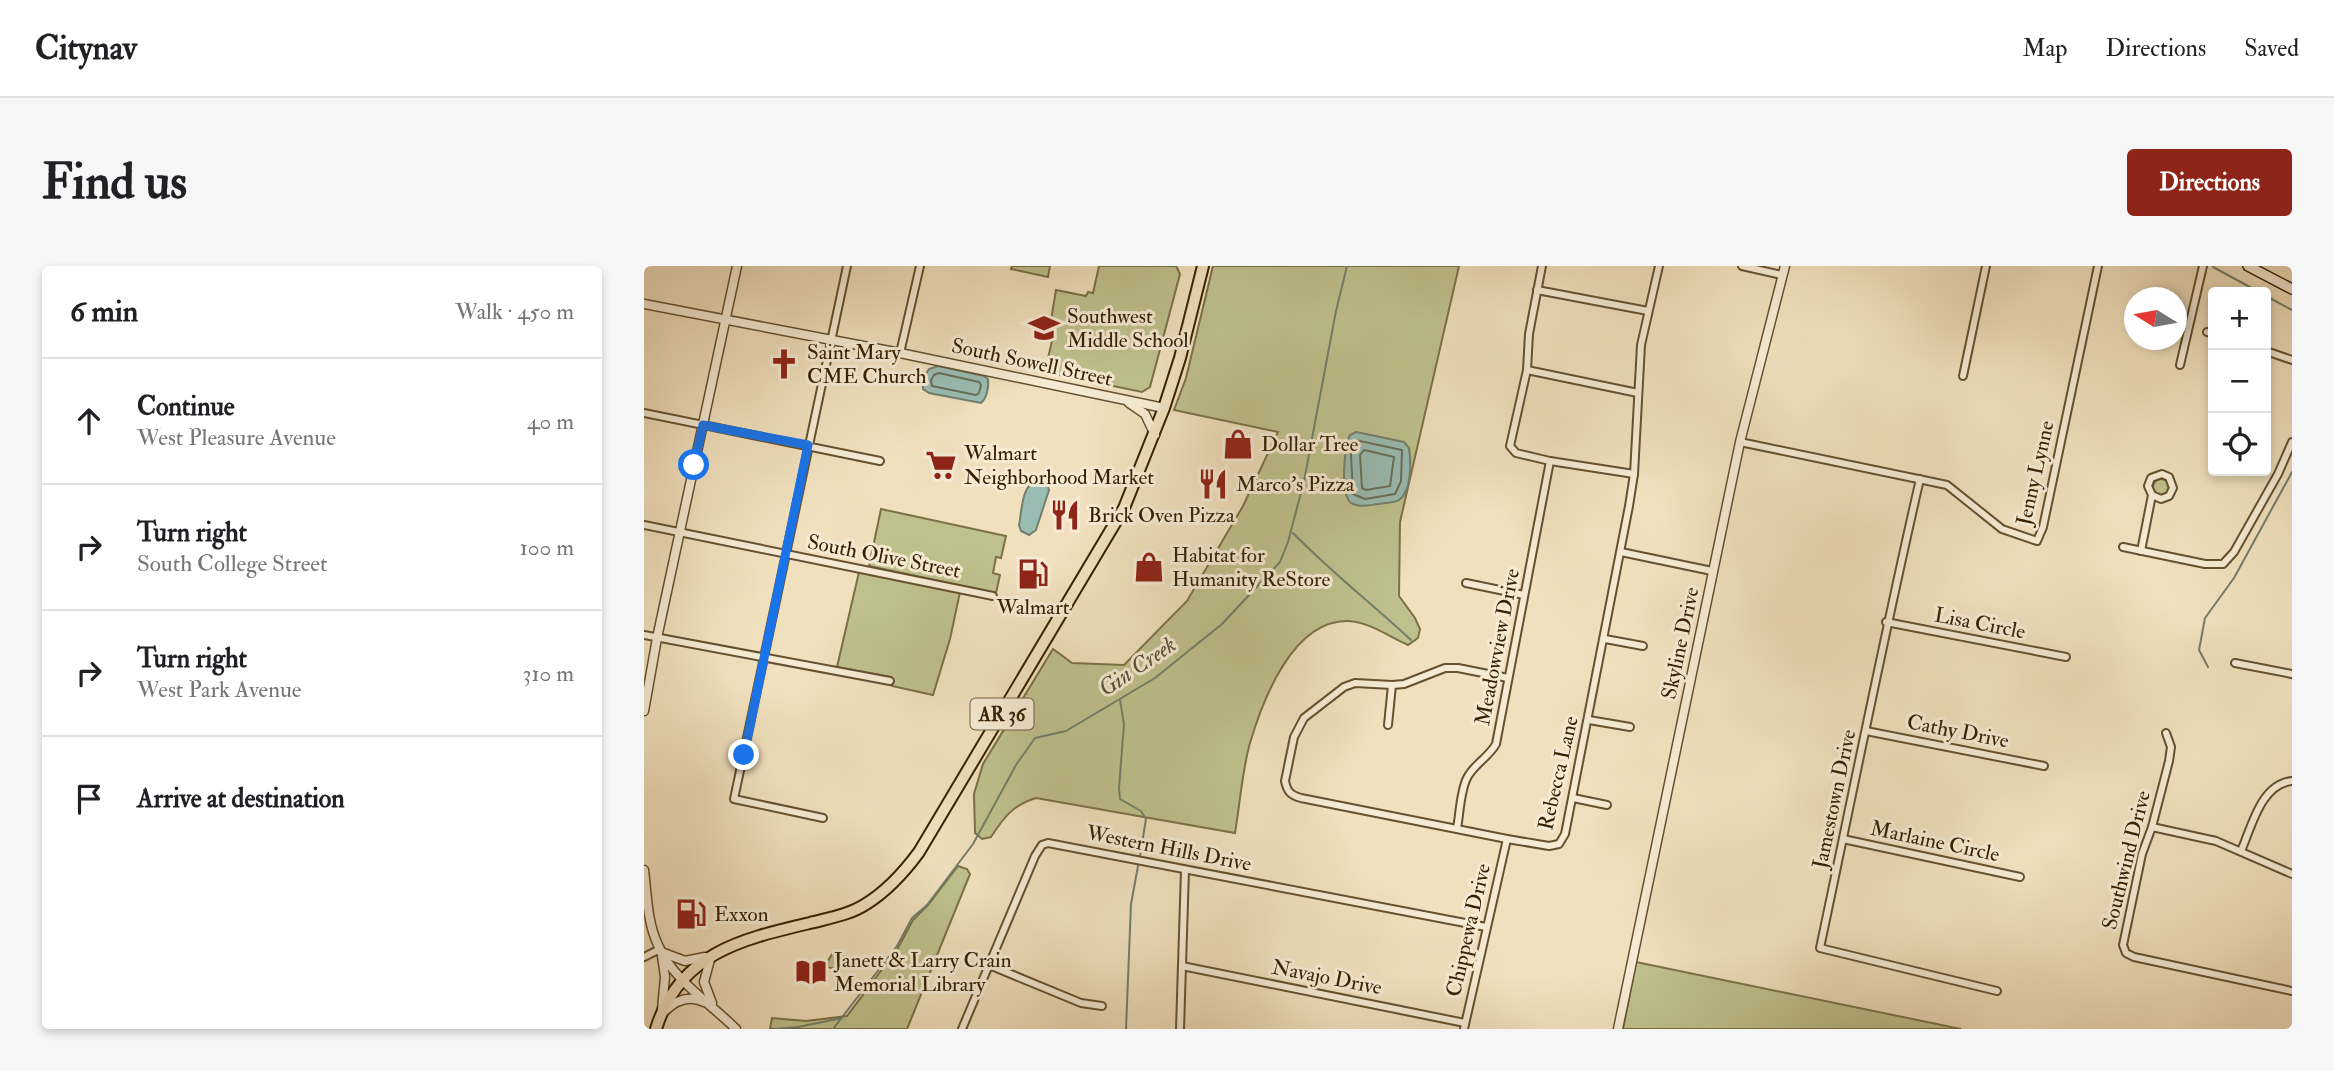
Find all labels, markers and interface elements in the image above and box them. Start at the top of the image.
text: Citynav [35,28,137,69]
text: Map [2022,33,2067,64]
text: Directions [2105,33,2206,64]
text: Saved [2244,33,2299,64]
button: Directions [2127,149,2292,216]
text: Find us [42,152,187,213]
north arrow [2124,287,2187,350]
map controls [2208,287,2271,476]
button: + [2208,287,2271,350]
text: 6 min [70,293,138,330]
text: Walk · 450 m [455,297,574,326]
place label: Southwest Middle School [1067,303,1189,354]
school or university icon: Southwest Middle School [1027,311,1061,345]
street label: South Sowell Street [949,332,1115,393]
place label: Saint Mary CME Church [807,339,927,390]
church icon: Saint Mary CME Church [767,347,801,381]
button: − [2208,350,2271,413]
text: Continue [137,391,235,423]
icon: ahead [70,402,108,440]
text: 40 m [527,407,574,436]
button: locate [2208,413,2271,476]
street label: Jenny Lynne [2010,418,2061,529]
text: West Pleasure Avenue [137,423,336,452]
shop icon: Dollar Tree [1221,427,1255,461]
place label: Dollar Tree [1261,431,1359,458]
place label: Walmart Neighborhood Market [963,440,1154,491]
supermarket icon: Walmart Neighborhood Market [924,448,958,482]
route start [678,449,709,480]
restaurant icon: Marco's Pizza [1196,467,1230,501]
place label: Marco's Pizza [1236,471,1355,498]
restaurant icon: Brick Oven Pizza [1048,498,1082,532]
place label: Brick Oven Pizza [1088,502,1235,529]
text: Turn right [137,517,247,549]
icon: right [70,528,108,566]
street label: South Olive Street [805,528,963,585]
text: 100 m [520,533,574,562]
place label: Habitat for Humanity ReStore [1172,542,1331,593]
text: South College Street [137,549,327,578]
shop icon: Habitat for Humanity ReStore [1132,550,1166,584]
fuel station icon: Walmart [1016,557,1050,591]
street label: Meadowview Drive [1469,566,1526,728]
street label: Skyline Drive [1655,584,1706,702]
place label: Walmart [995,594,1070,621]
street label: Lisa Circle [1932,601,2028,646]
water label: Gin Creek [1093,630,1182,703]
text: Turn right [137,643,247,675]
icon: right [70,654,108,692]
text: 310 m [523,659,574,688]
text: West Park Avenue [137,675,301,704]
road number: AR 36 [970,698,1034,729]
street label: Cathy Drive [1905,708,2011,755]
street label: Rebecca Lane [1532,713,1585,833]
street label: Jamestown Drive [1806,727,1862,872]
route end [728,739,759,770]
icon: arrive [70,780,108,818]
text: Arrive at destination [137,783,345,815]
street label: Southwind Drive [2096,788,2157,932]
street label: Marlaine Circle [1868,815,2002,868]
street label: Western Hills Drive [1083,819,1254,878]
street label: Chippewa Drive [1440,861,1497,999]
fuel station icon: Exxon [674,897,708,931]
place label: Exxon [714,901,769,928]
place label: Janett & Larry Crain Memorial Library [833,947,1012,998]
street label: Navajo Drive [1270,954,1385,1001]
library icon: Janett & Larry Crain Memorial Library [794,955,828,989]

